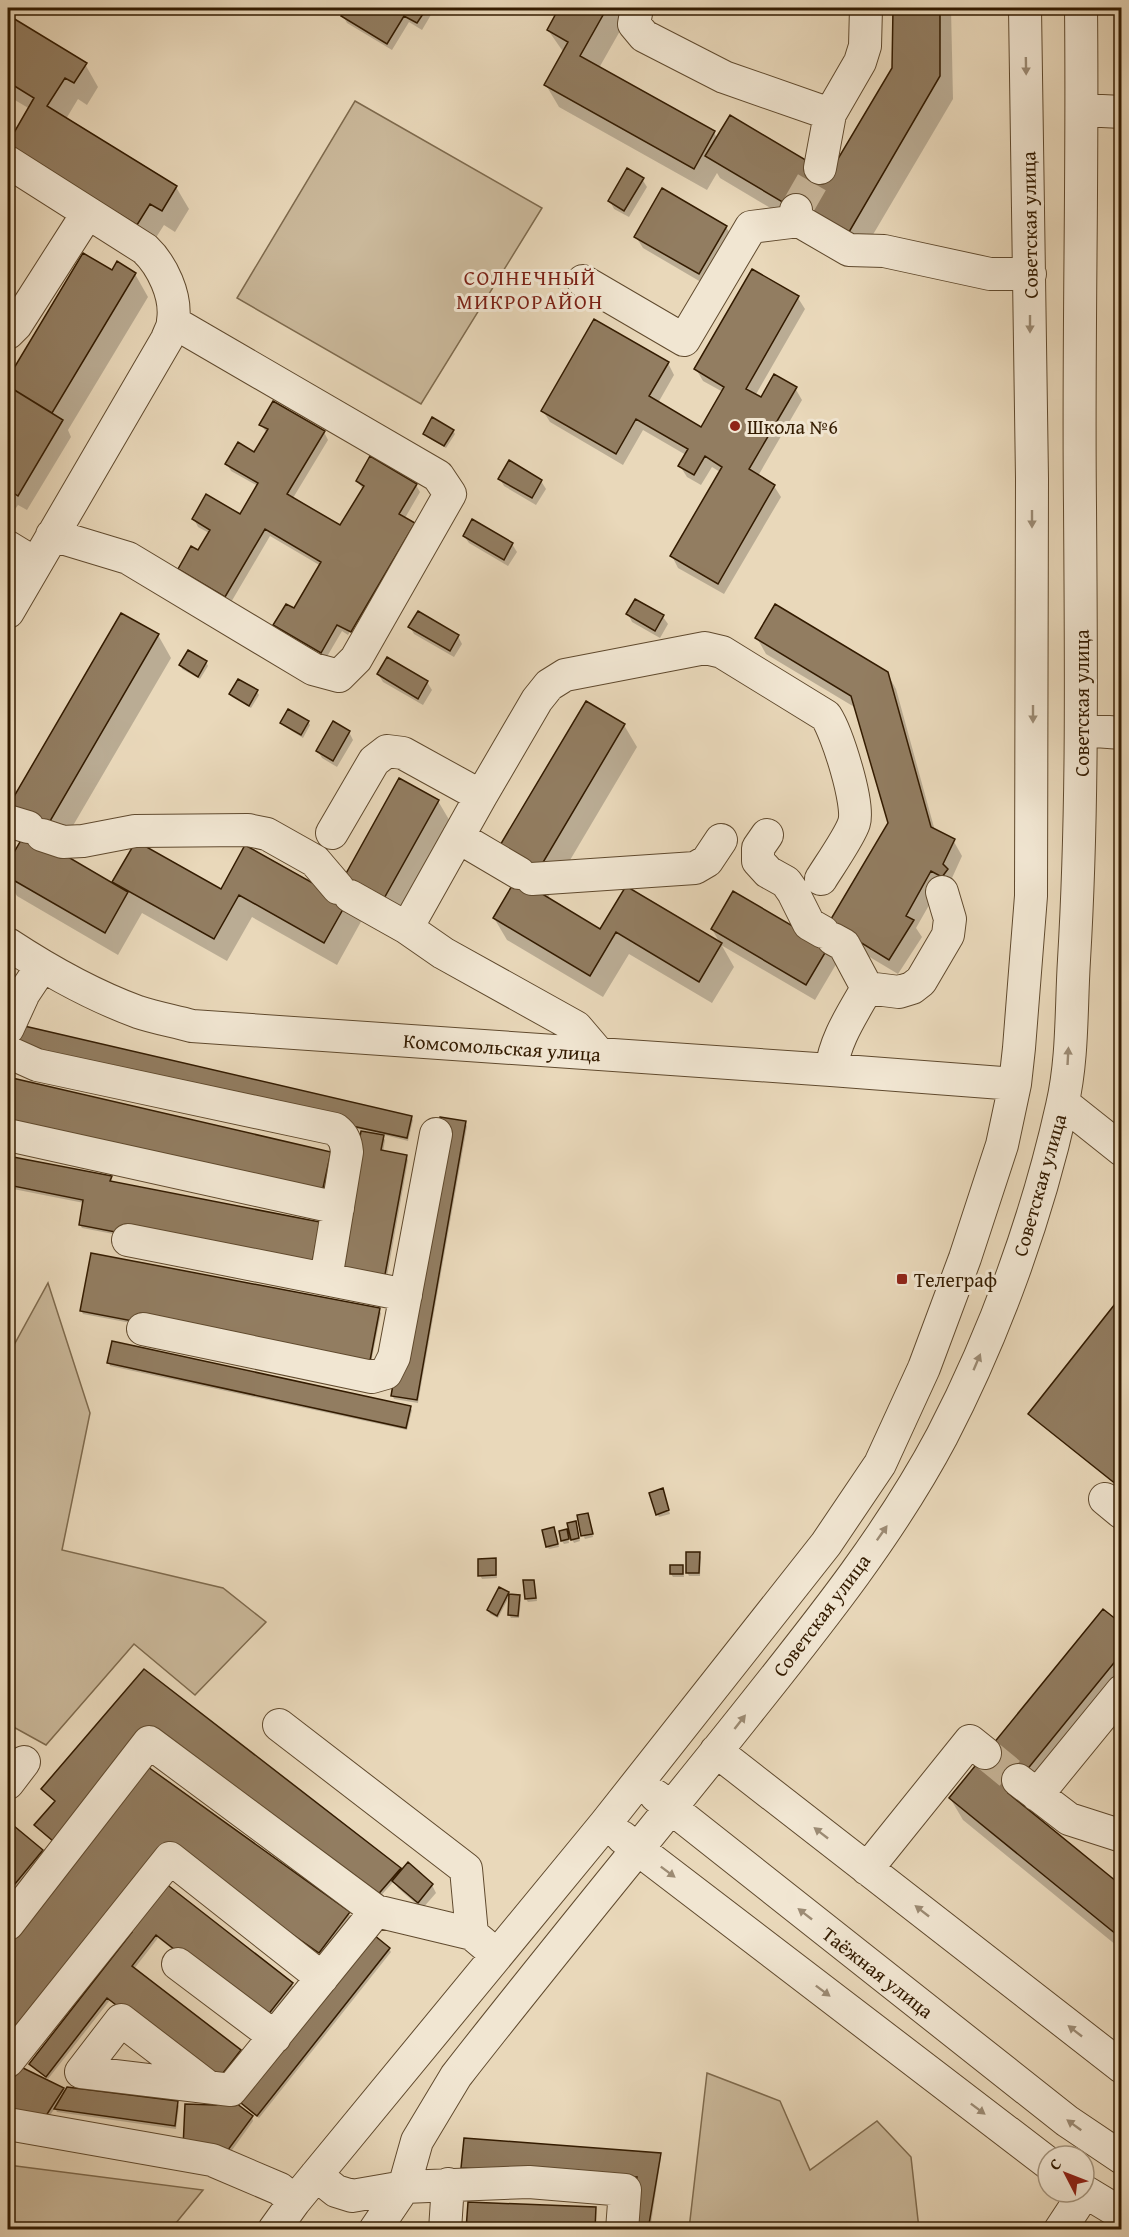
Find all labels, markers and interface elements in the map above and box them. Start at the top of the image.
one-way arrow [1021,56,1031,75]
street label: Советская улица [1013,151,1045,299]
district label: СОЛНЕЧНЫЙ МИКРОРАЙОН [456,262,604,317]
one-way arrow [1025,314,1035,333]
place label: Школа №6 [747,412,838,441]
marker: Школа №6 [728,419,742,433]
one-way arrow [1027,509,1037,528]
street label: Советская улица [1067,629,1096,777]
one-way arrow [1028,704,1038,723]
street label: Комсомольская улица [402,1026,602,1068]
one-way arrow [1064,1047,1073,1066]
street label: Советская улица [1005,1110,1073,1260]
place label: Телеграф [914,1265,997,1294]
marker: Телеграф [895,1272,909,1286]
one-way arrow [972,1353,982,1371]
one-way arrow [876,1525,888,1541]
street label: Советская улица [765,1547,877,1683]
one-way arrow [733,1714,746,1730]
one-way arrow [813,1826,829,1839]
one-way arrow [660,1866,675,1878]
one-way arrow [914,1905,929,1917]
one-way arrow [797,1908,812,1920]
street label: Таёжная улица [816,1919,940,2025]
one-way arrow [815,1984,830,1996]
one-way arrow [1068,2025,1083,2037]
one-way arrow [970,2103,985,2115]
one-way arrow [1066,2119,1082,2131]
north arrow [1036,2144,1096,2204]
text: С [1043,2153,1067,2175]

